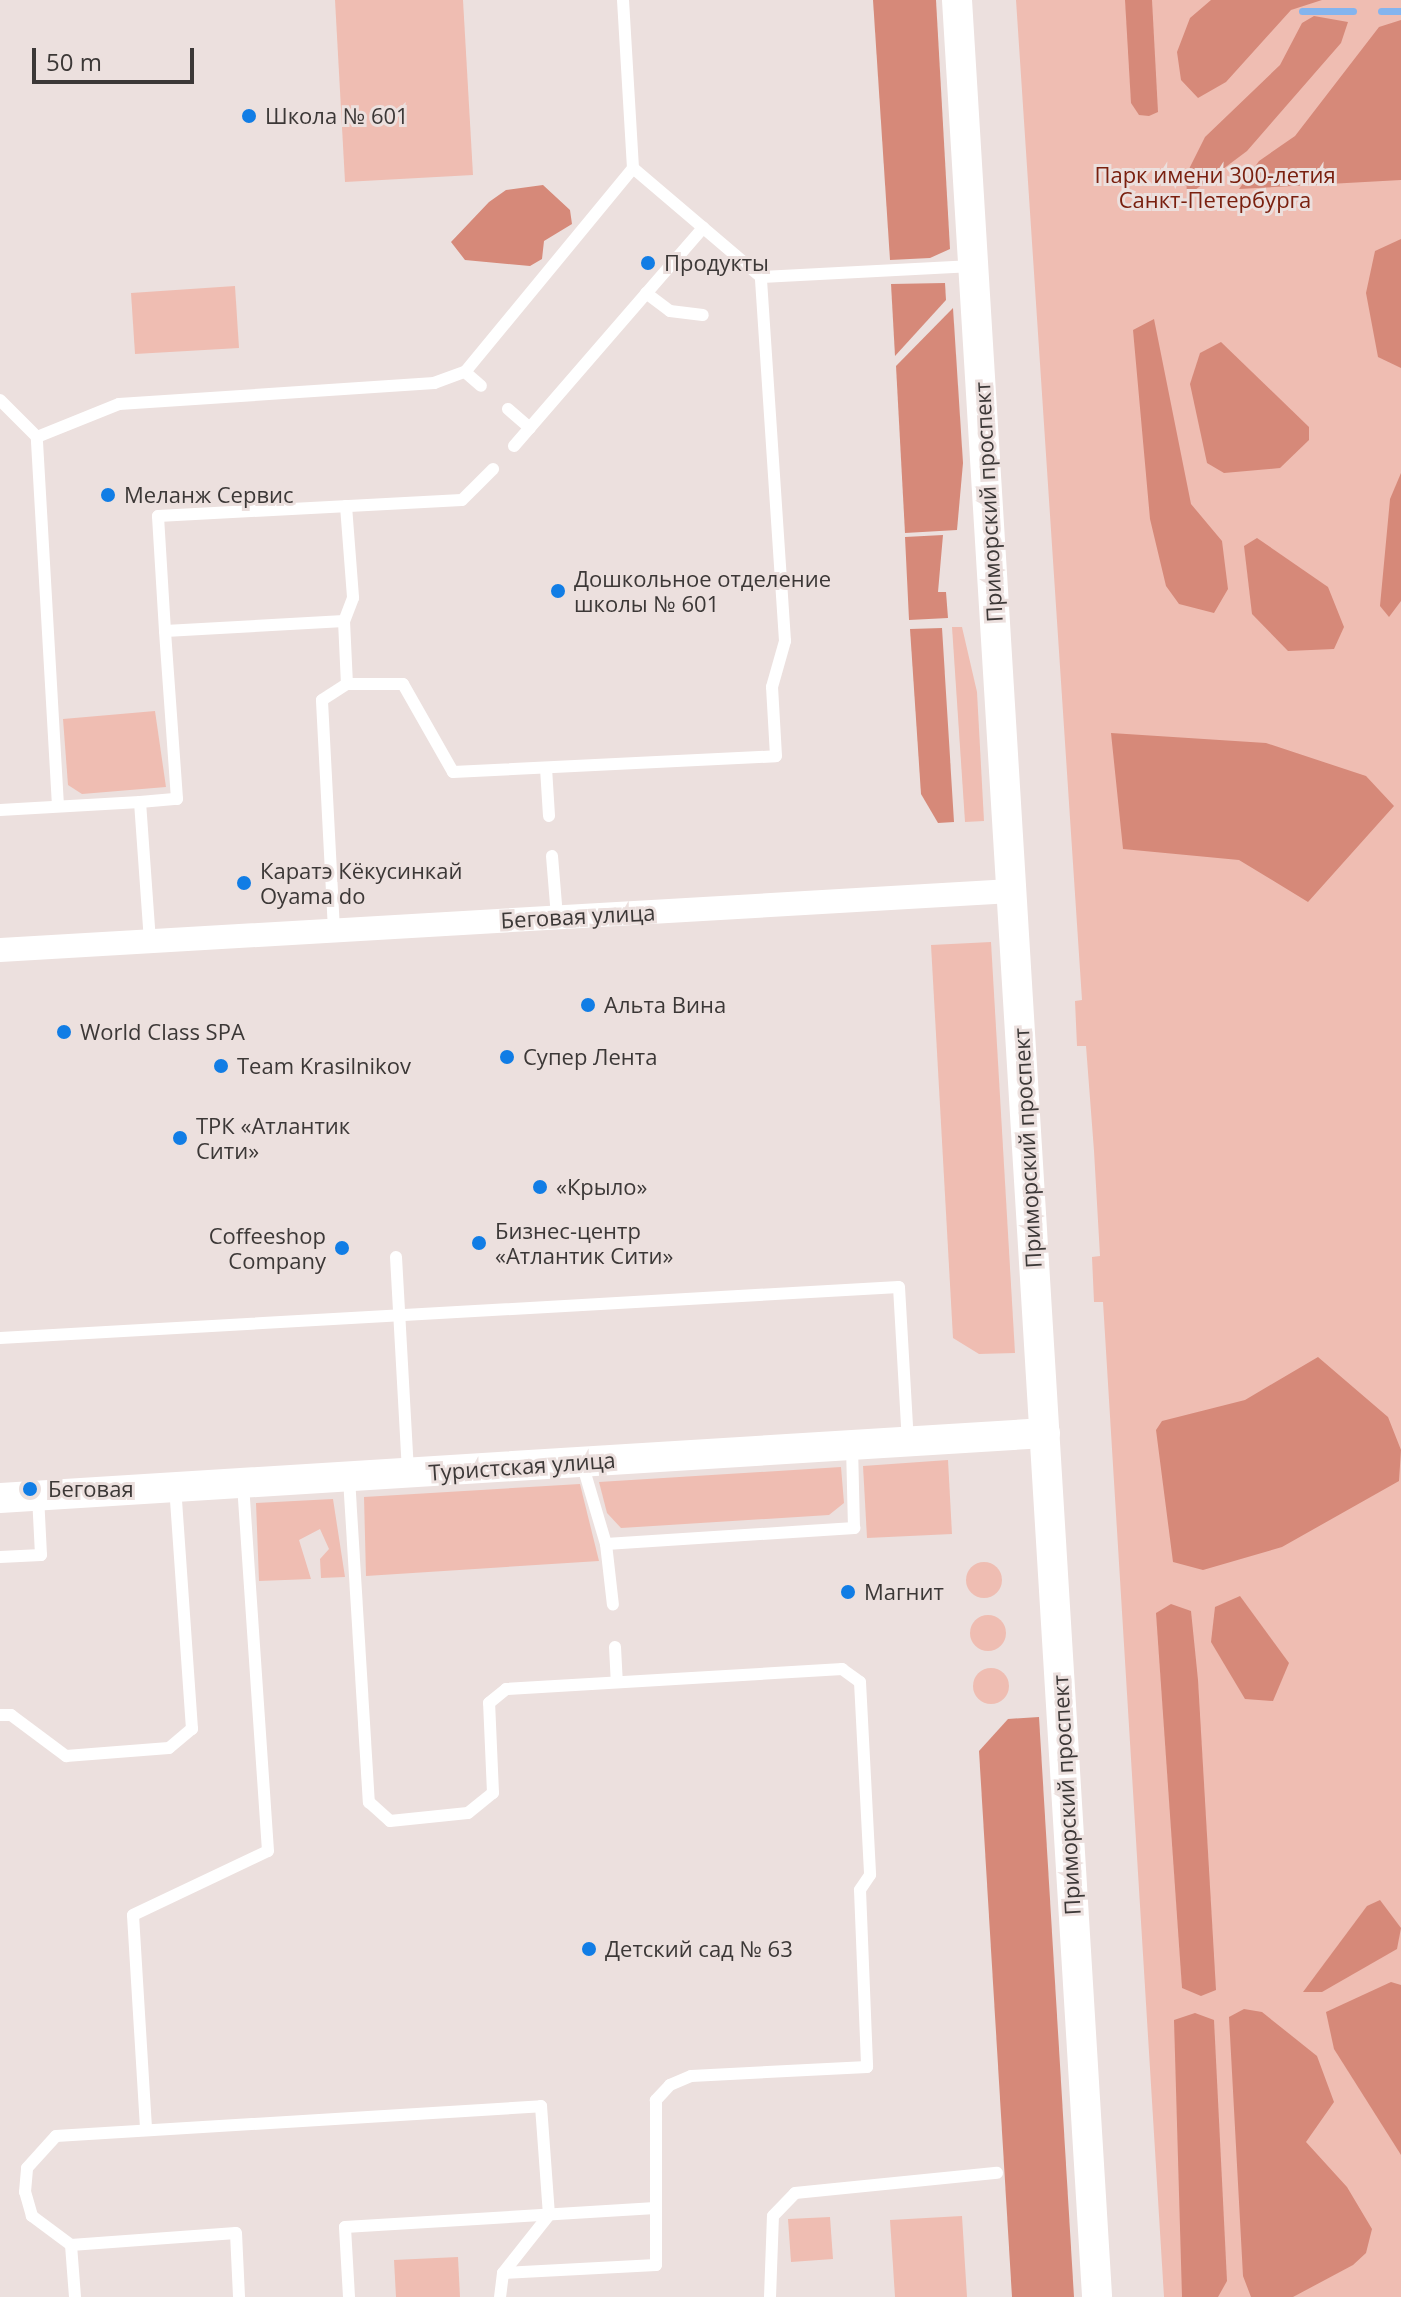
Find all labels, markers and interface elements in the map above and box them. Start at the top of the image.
scale bar [36,32,198,82]
text: 50 m [46,45,102,78]
place label: Школа № 601 [265,103,409,129]
marker: Школа № 601 [240,107,258,125]
park label: Парк имени 300-летия Санкт-Петербурга [1094,161,1336,212]
place label: Продукты [664,250,769,276]
marker: Продукты [639,254,657,272]
street label: Приморский проспект [969,381,1007,623]
place label: Меланж Сервис [124,482,294,508]
marker: Меланж Сервис [99,486,117,504]
place label: Дошкольное отделение школы № 601 [574,565,831,616]
marker: Дошкольное отделение школы № 601 [549,582,567,600]
place label: Каратэ Кёкусинкай Oyama do [260,857,462,908]
marker: Каратэ Кёкусинкай Oyama do [235,874,253,892]
street label: Беговая улица [500,899,656,933]
place label: Альта Вина [604,992,726,1018]
marker: Альта Вина [579,996,597,1014]
place label: World Class SPA [80,1019,245,1045]
marker: World Class SPA [55,1023,73,1041]
street label: Приморский проспект [1008,1027,1046,1269]
place label: Супер Лента [523,1044,657,1070]
marker: Супер Лента [498,1048,516,1066]
place label: Team Krasilnikov [237,1053,411,1079]
marker: Team Krasilnikov [212,1057,230,1075]
place label: ТРК «Атлантик Сити» [196,1112,350,1164]
marker: ТРК «Атлантик Сити» [171,1129,189,1147]
place label: «Крыло» [556,1174,647,1200]
marker: «Крыло» [531,1178,549,1196]
place label: Бизнес-центр «Атлантик Сити» [495,1217,673,1268]
place label: Coffeeshop Company [209,1222,326,1274]
marker: Бизнес-центр «Атлантик Сити» [470,1234,488,1252]
marker: Coffeeshop Company [333,1239,351,1257]
street label: Туристская улица [428,1446,616,1486]
place label: Беговая [48,1476,134,1502]
marker: Беговая [19,1478,41,1500]
place label: Магнит [864,1579,944,1605]
marker: Магнит [839,1583,857,1601]
street label: Приморский проспект [1047,1674,1085,1916]
place label: Детский сад № 63 [605,1936,793,1962]
marker: Детский сад № 63 [580,1940,598,1958]

